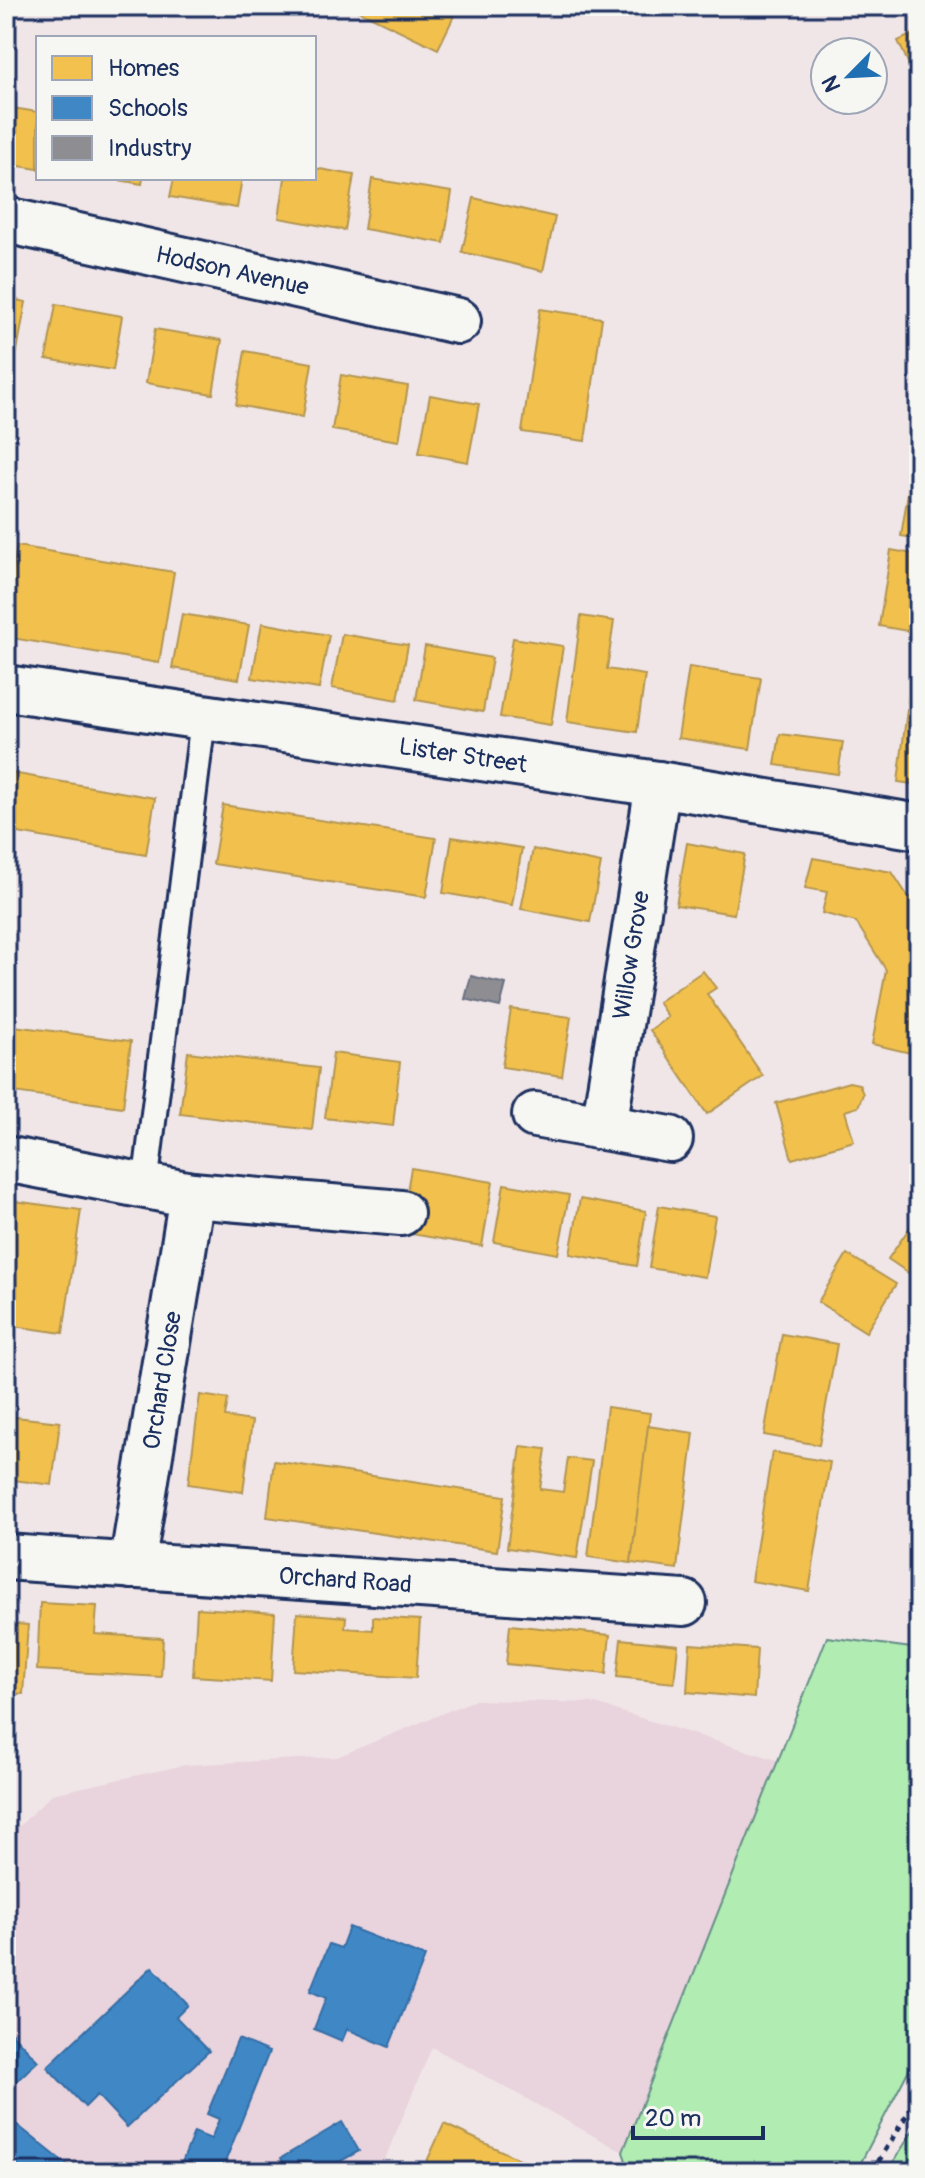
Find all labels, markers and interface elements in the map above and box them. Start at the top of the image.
legend [36,36,316,180]
north arrow [809,36,889,116]
text: Homes [108,54,180,83]
text: N [816,71,847,96]
text: Schools [108,94,188,123]
text: Industry [108,134,191,163]
street label: Hodson Avenue [153,239,312,302]
street label: Lister Street [397,732,529,779]
street label: Willow Grove [607,889,656,1022]
street label: Orchard Close [137,1309,187,1452]
street label: Orchard Road [278,1561,413,1599]
scale bar [633,2090,763,2140]
text: 20 m [645,2104,701,2133]

